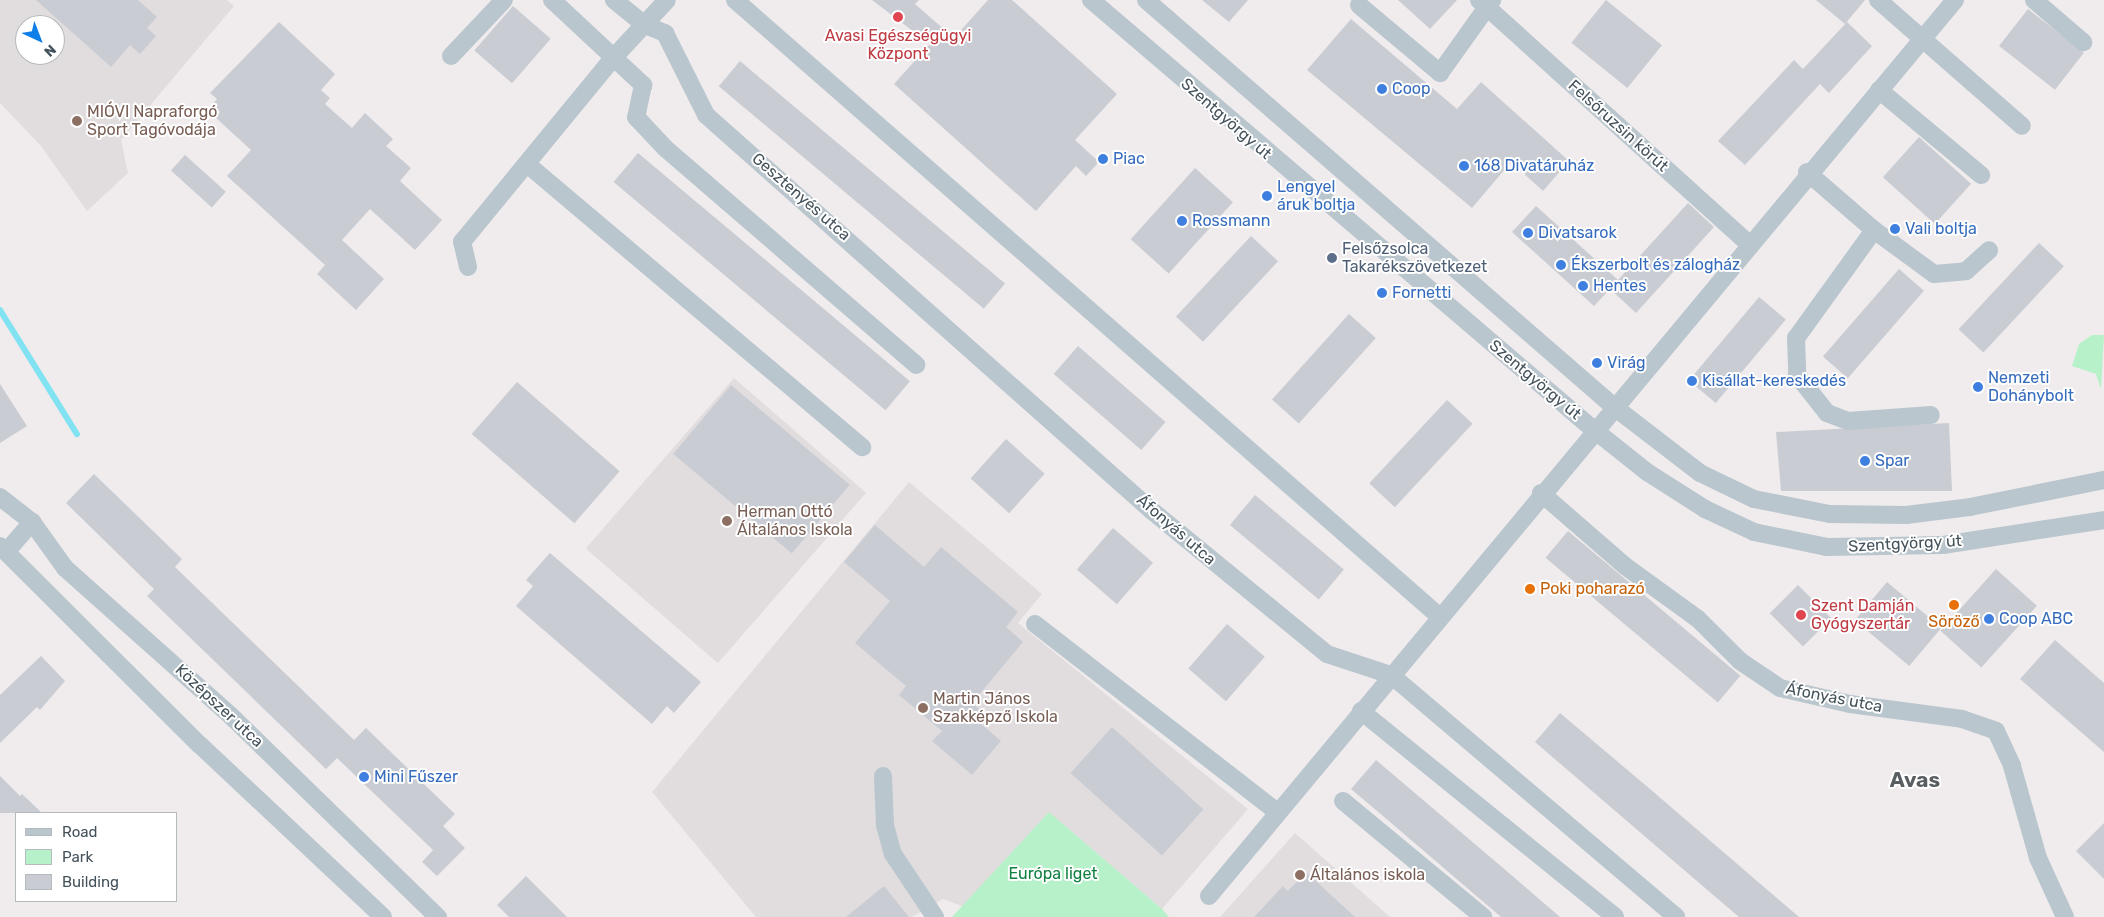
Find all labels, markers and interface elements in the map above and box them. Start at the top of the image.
marker: Avasi Egészségügyi Központ [891,10,905,24]
north arrow [15,15,65,65]
place label: Avasi Egészségügyi Központ [825,26,971,64]
text: N [40,41,59,60]
street label: Szentgyörgy út [1177,74,1275,164]
street label: Felsőruzsin körút [1564,76,1672,176]
place label: Coop [1392,79,1431,99]
marker: Coop [1376,83,1388,95]
place label: MIÓVI Napraforgó Sport Tagóvodája [87,102,217,140]
marker: MIÓVI Napraforgó Sport Tagóvodája [71,115,83,127]
street label: Gesztenyés utca [748,149,854,245]
place label: Piac [1113,149,1145,169]
marker: Piac [1097,153,1109,165]
place label: 168 Divatáruház [1474,156,1594,176]
marker: 168 Divatáruház [1458,160,1470,172]
place label: Lengyel áruk boltja [1277,177,1355,215]
marker: Lengyel áruk boltja [1261,190,1273,202]
place label: Rossmann [1192,211,1270,231]
marker: Rossmann [1176,215,1188,227]
place label: Vali boltja [1905,219,1977,239]
place label: Divatsarok [1538,223,1617,243]
marker: Vali boltja [1889,223,1901,235]
marker: Divatsarok [1522,227,1534,239]
place label: Felsőzsolca Takarékszövetkezet [1342,239,1487,277]
marker: Felsőzsolca Takarékszövetkezet [1326,252,1338,264]
place label: Ékszerbolt és zálogház [1571,255,1740,275]
marker: Ékszerbolt és zálogház [1555,259,1567,271]
place label: Hentes [1593,276,1646,296]
marker: Hentes [1577,280,1589,292]
place label: Fornetti [1392,283,1451,303]
marker: Fornetti [1376,287,1388,299]
street label: Szentgyörgy út [1485,336,1585,424]
place label: Virág [1607,353,1646,373]
marker: Virág [1591,357,1603,369]
place label: Nemzeti Dohánybolt [1988,368,2074,406]
place label: Kisállat-kereskedés [1702,371,1846,391]
marker: Kisállat-kereskedés [1686,375,1698,387]
marker: Nemzeti Dohánybolt [1972,381,1984,393]
place label: Spar [1875,451,1909,471]
marker: Spar [1859,455,1871,467]
street label: Áfonyás utca [1133,491,1219,569]
place label: Herman Ottó Általános Iskola [737,502,853,540]
marker: Herman Ottó Általános Iskola [721,515,733,527]
street label: Szentgyörgy út [1847,531,1963,557]
place label: Poki poharazó [1540,579,1645,599]
marker: Poki poharazó [1524,583,1536,595]
place label: Szent Damján Gyógyszertár [1811,596,1914,634]
marker: Söröző [1948,599,1960,611]
marker: Szent Damján Gyógyszertár [1795,609,1807,621]
place label: Coop ABC [1999,609,2074,629]
place label: Söröző [1928,612,1980,632]
marker: Coop ABC [1983,613,1995,625]
street label: Középszer utca [171,660,267,752]
street label: Áfonyás utca [1784,679,1884,717]
place label: Martin János Szakképző Iskola [933,689,1058,727]
marker: Martin János Szakképző Iskola [917,702,929,714]
place label: Mini Fűszer [374,767,458,787]
district label: Avas [1890,767,1940,793]
marker: Mini Fűszer [358,771,370,783]
legend [15,812,178,902]
text: Road [62,823,98,841]
text: Park [62,848,93,866]
park label: Európa liget [1008,864,1098,884]
place label: Általános iskola [1310,865,1425,885]
marker: Általános iskola [1294,869,1306,881]
text: Building [62,873,119,891]

